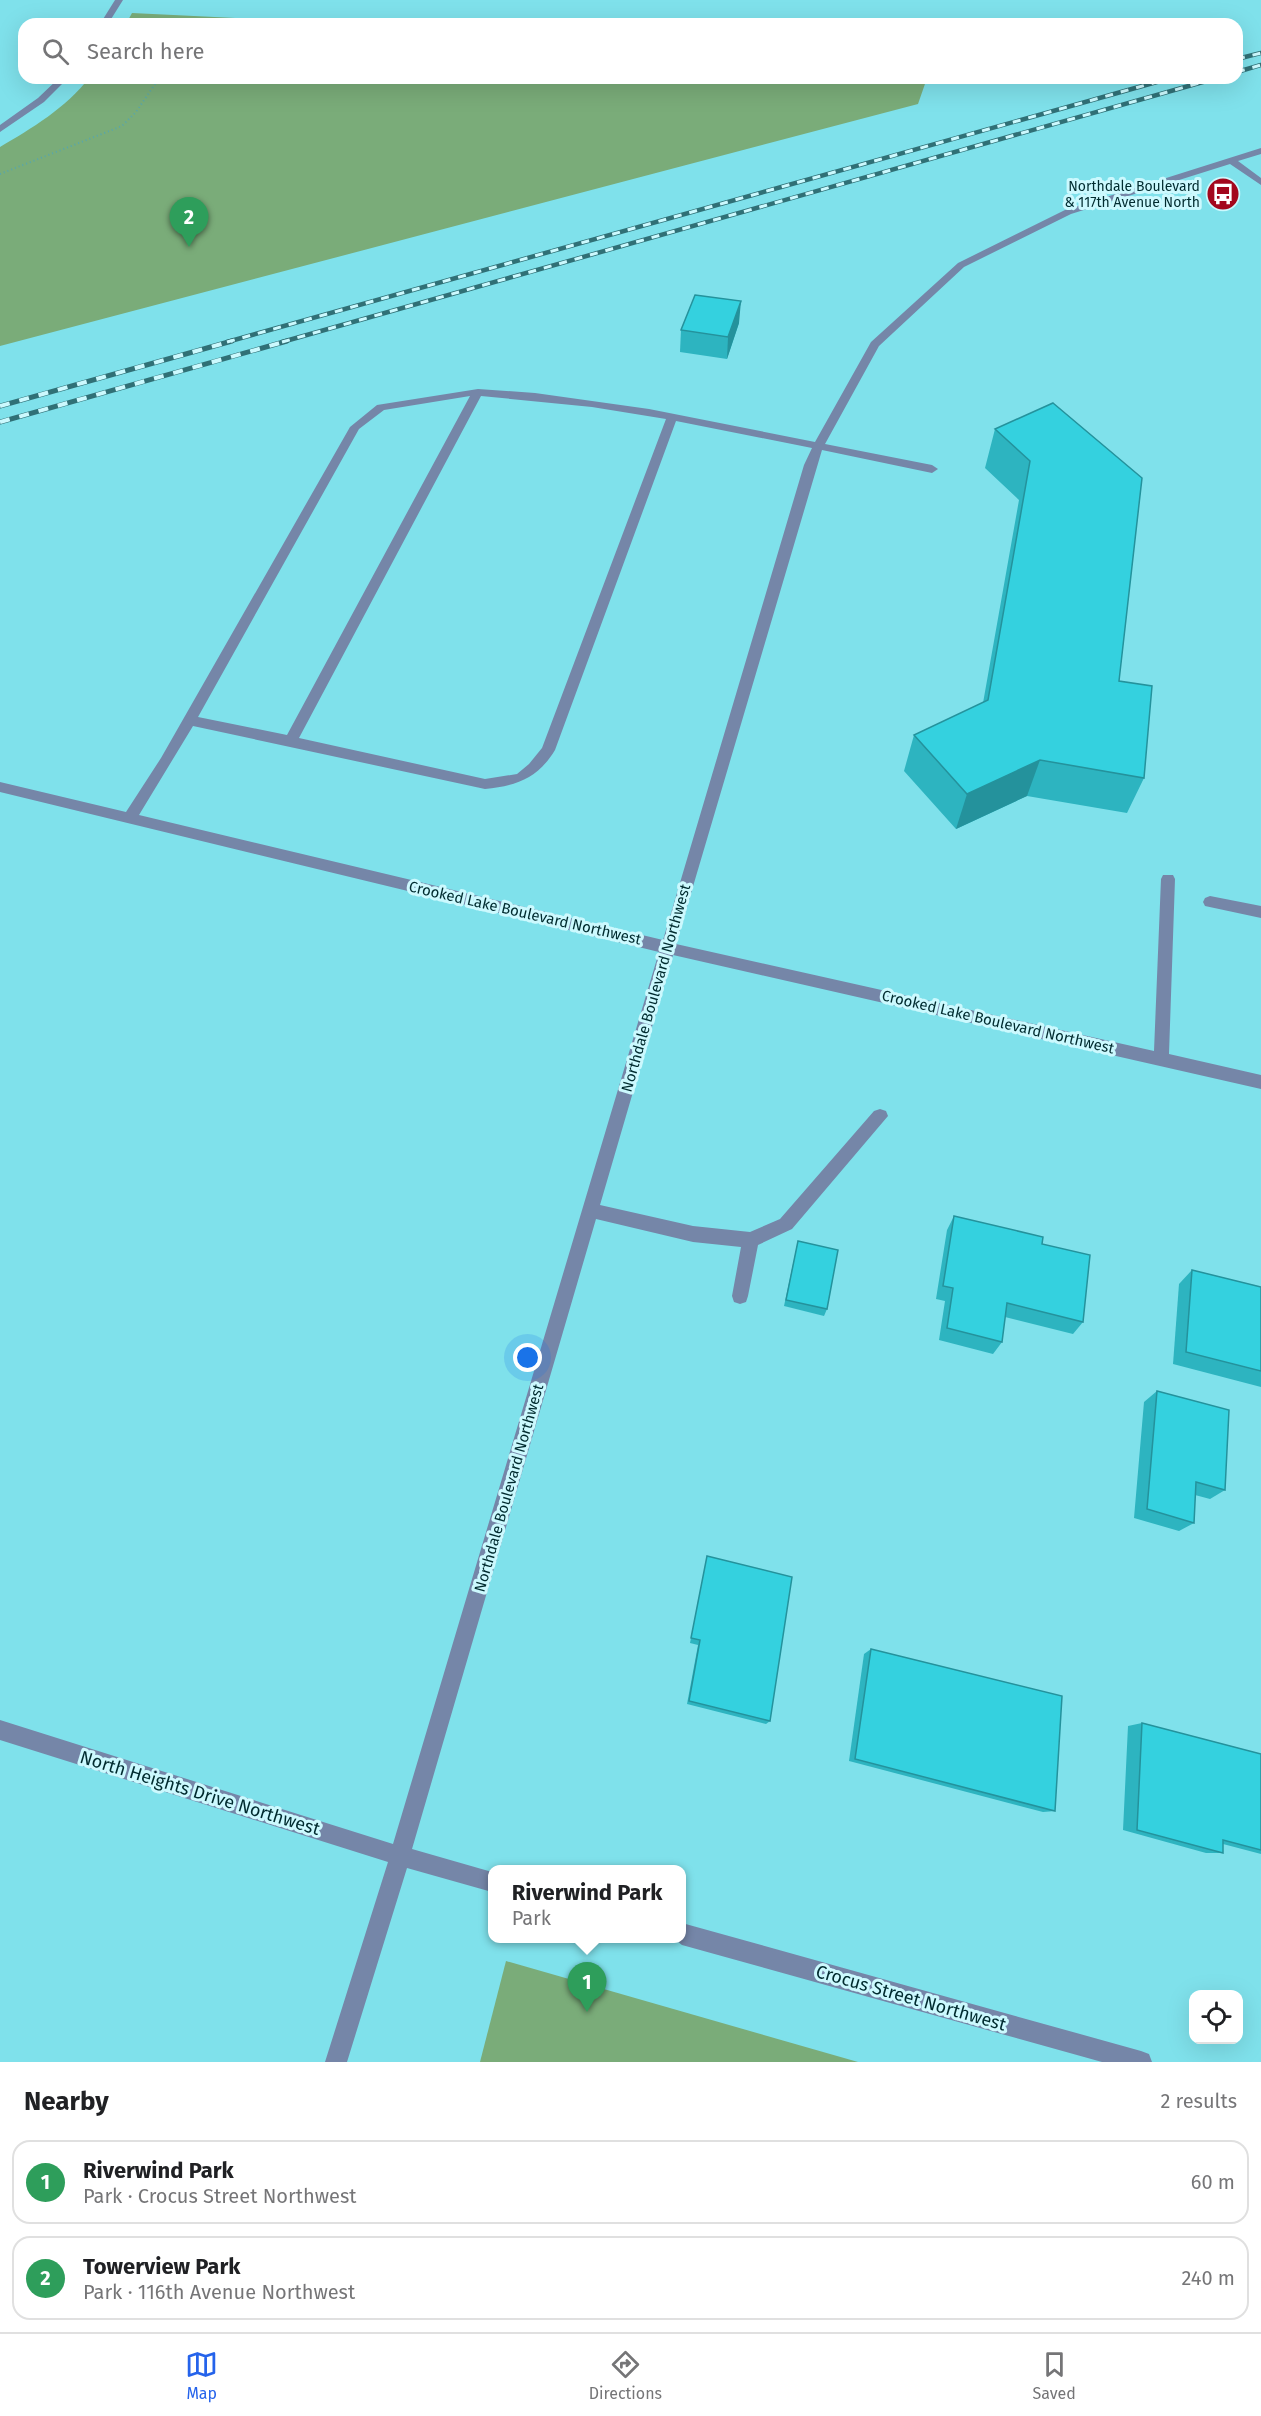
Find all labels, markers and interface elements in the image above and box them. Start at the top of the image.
search box [18,18,1243,84]
icon: search [39,35,72,68]
text: Search here [87,38,205,65]
bus stop icon: Northdale Boulevard & 117th Avenue North [1205,176,1241,212]
place label: Northdale Boulevard & 117th Avenue North [1064,178,1200,211]
pin: 2 [170,198,208,247]
street label: Crooked Lake Boulevard Northwest [407,877,643,949]
street label: Northdale Boulevard Northwest [618,881,695,1094]
street label: Crooked Lake Boulevard Northwest [880,986,1116,1058]
your location [513,1343,542,1372]
street label: Northdale Boulevard Northwest [471,1381,548,1594]
street label: North Heights Drive Northwest [77,1746,323,1840]
popup [488,1865,686,1943]
text: Riverwind Park [512,1879,662,1906]
text: Park [512,1906,551,1930]
street label: Crocus Street Northwest [813,1960,1009,2036]
pin: 1 [568,1962,606,2012]
map controls [1189,1990,1243,2044]
button: locate [1189,1990,1243,2044]
text: Nearby [24,2086,109,2117]
text: 2 results [1160,2089,1237,2113]
text: Riverwind Park [83,2157,234,2184]
text: 1 [41,2170,50,2194]
text: 60 m [1191,2170,1235,2194]
text: Park · Crocus Street Northwest [83,2184,356,2208]
text: Towerview Park [83,2253,240,2280]
text: 2 [40,2266,51,2290]
text: 240 m [1181,2266,1235,2290]
text: Park · 116th Avenue Northwest [83,2280,355,2304]
tab: Map [185,2348,218,2403]
tab: Directions [589,2348,662,2403]
tab: Saved [1032,2348,1076,2403]

